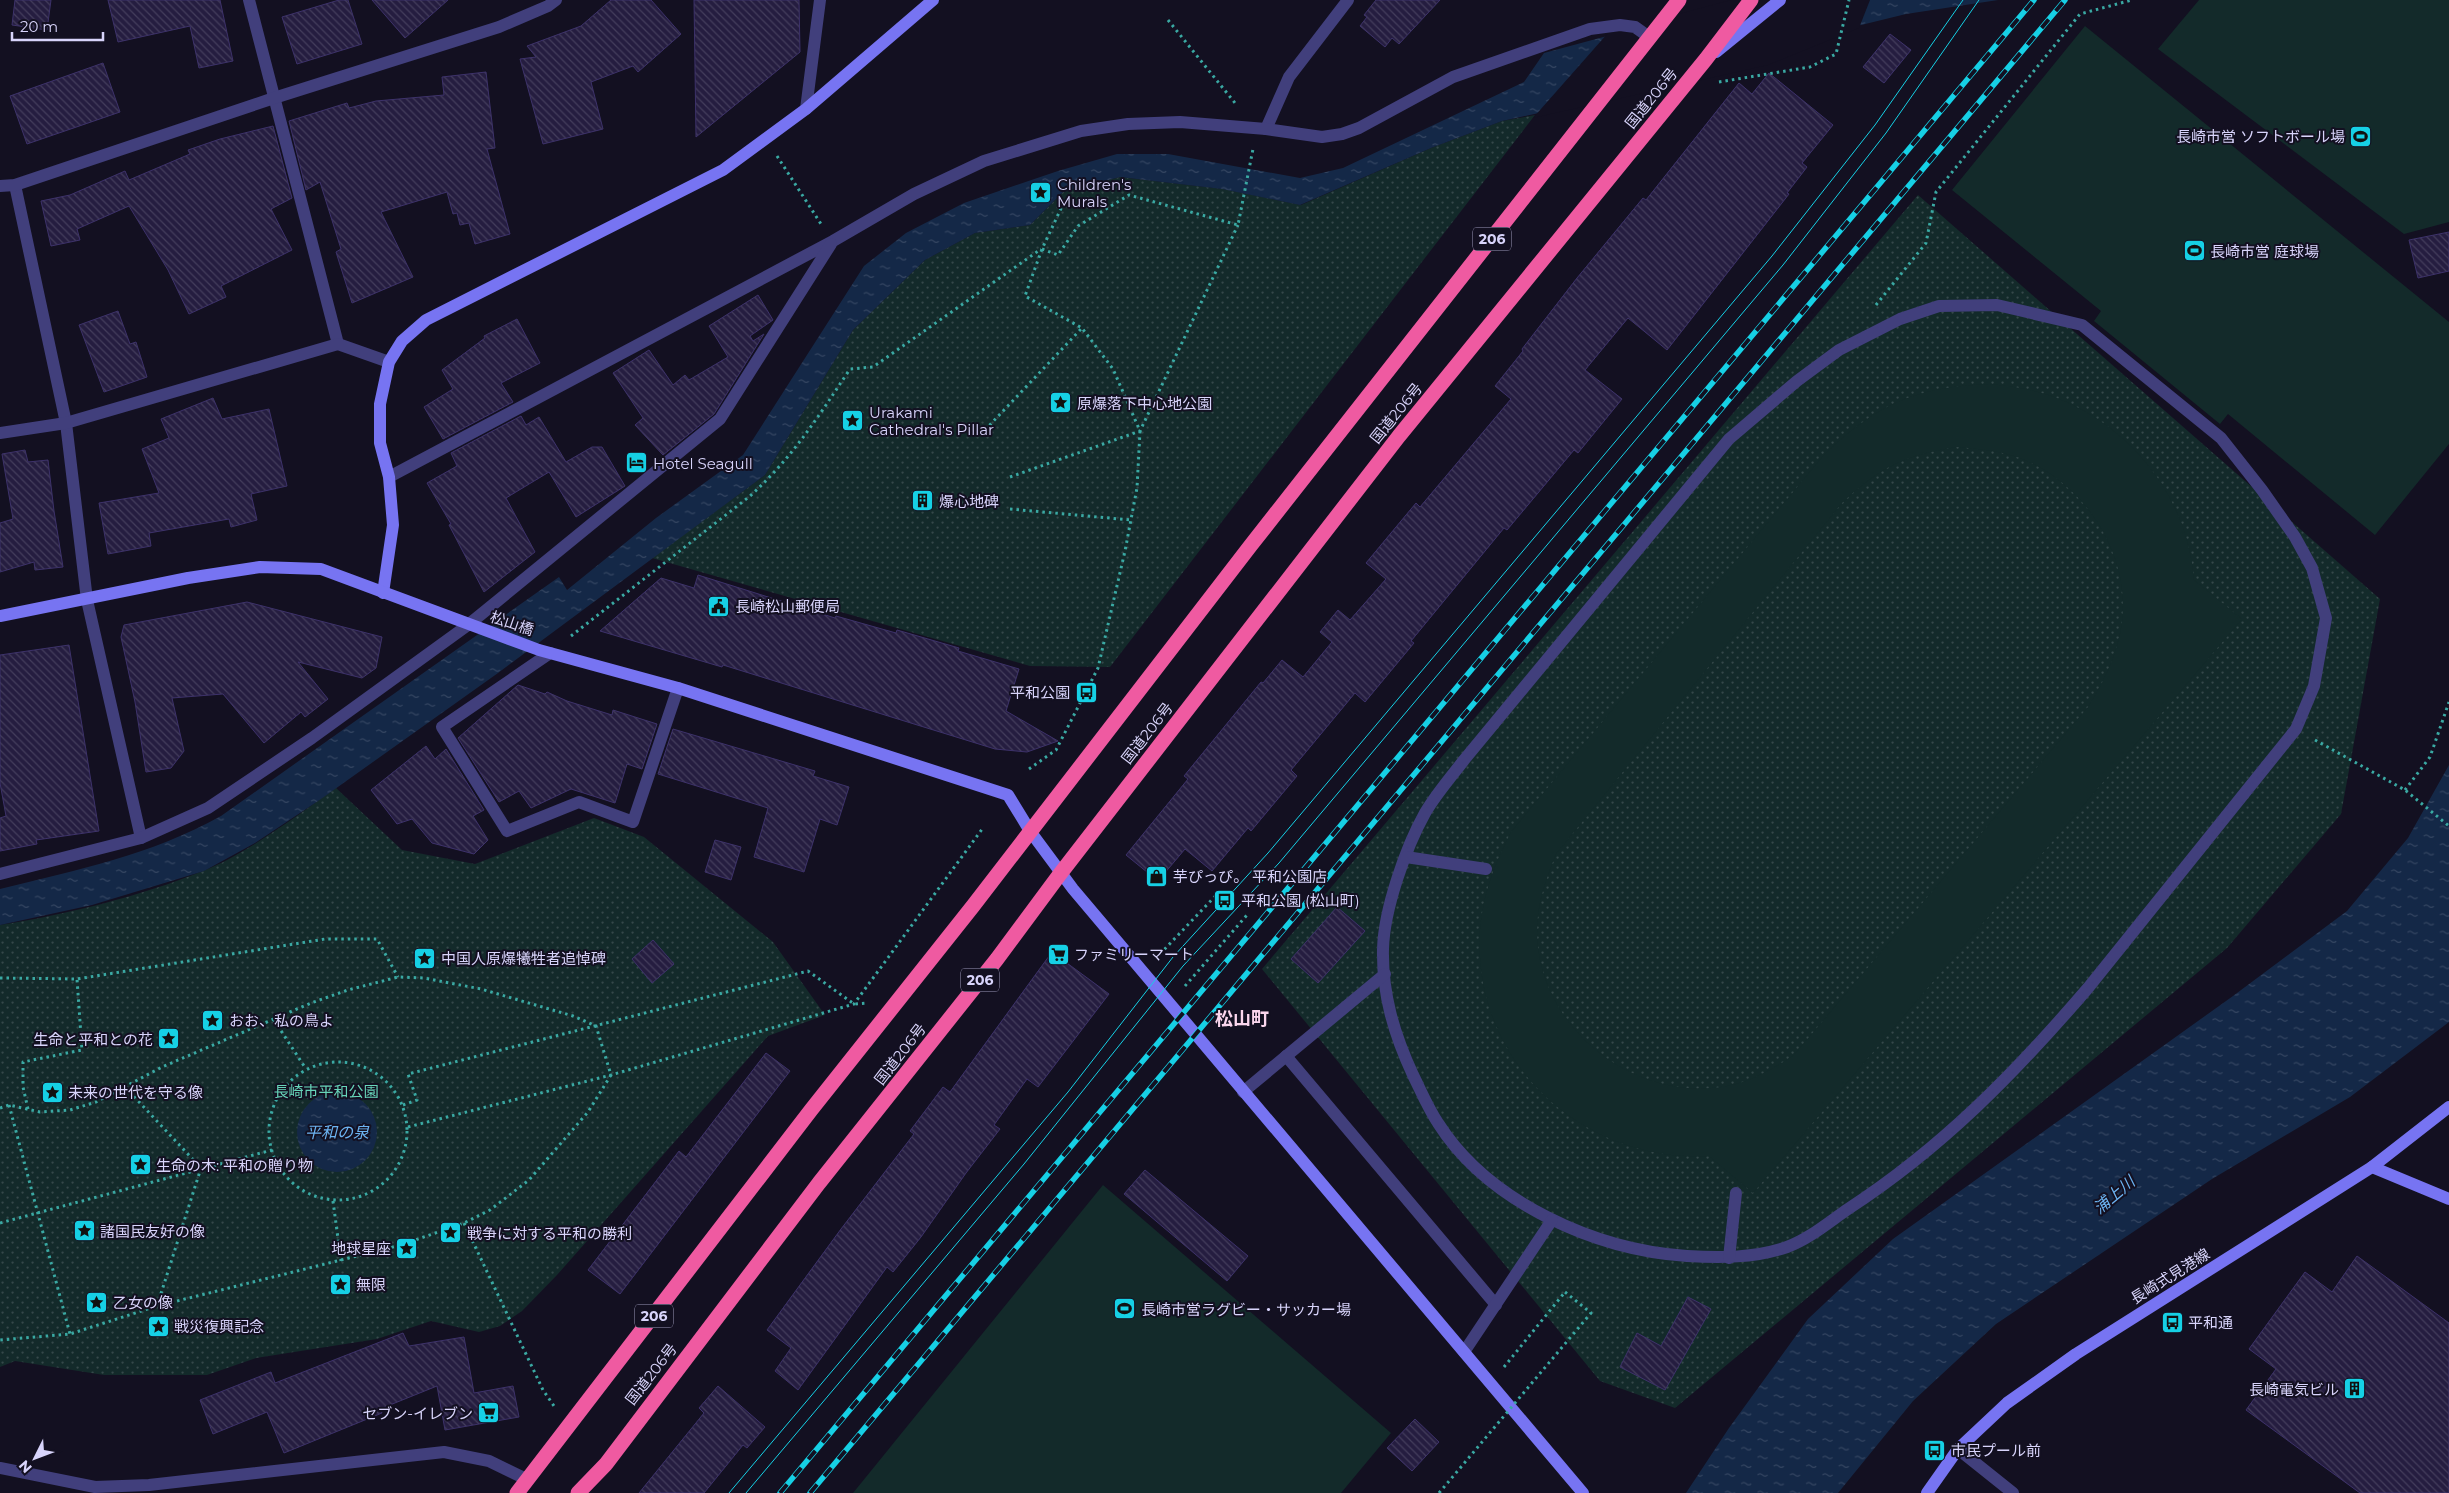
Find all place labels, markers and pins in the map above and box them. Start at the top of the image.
sports icon: 長崎市営 ソフトボール場 [2349,124,2373,148]
place label: 長崎市営 ソフトボール場 [2176,127,2345,146]
place label: Children's Murals [1057,175,1131,211]
place icon: Children's Murals [1029,181,1053,205]
sports icon: 長崎市営 庭球場 [2182,239,2206,263]
place label: 長崎市営 庭球場 [2210,242,2319,261]
place icon: 原爆落下中心地公園 [1049,391,1073,415]
place label: 原爆落下中心地公園 [1077,394,1212,413]
place label: Urakami Cathedral's Pillar [869,403,994,439]
place icon: Urakami Cathedral's Pillar [841,409,865,433]
hotel icon: Hotel Seagull [625,451,649,475]
place label: Hotel Seagull [653,454,753,473]
building icon: 爆心地碑 [911,489,935,513]
place label: 爆心地碑 [939,492,999,511]
public building icon: 長崎松山郵便局 [707,594,731,618]
place label: 長崎松山郵便局 [735,597,840,616]
bus stop icon: 平和公園 [1074,680,1098,704]
place label: 平和公園 [1010,683,1070,702]
shop icon: 芋ぴっぴ。 平和公園店 [1145,864,1169,888]
place label: 芋ぴっぴ。 平和公園店 [1173,867,1327,886]
bus stop icon: 平和公園 (松山町) [1213,888,1237,912]
place label: 平和公園 (松山町) [1241,891,1360,910]
supermarket icon: ファミリーマート [1046,942,1070,966]
place label: ファミリーマート [1074,945,1194,964]
place icon: 中国人原爆犧牲者追悼碑 [413,946,437,970]
place label: 中国人原爆犧牲者追悼碑 [441,949,606,968]
place icon: おお、私の鳥よ [201,1008,225,1032]
place label: おお、私の鳥よ [229,1011,334,1030]
place icon: 生命と平和との花 [157,1027,181,1051]
place label: 生命と平和との花 [33,1030,153,1049]
place icon: 未来の世代を守る像 [40,1080,64,1104]
place label: 未来の世代を守る像 [68,1083,203,1102]
place icon: 生命の木: 平和の贈り物 [128,1153,152,1177]
place label: 生命の木: 平和の贈り物 [156,1156,313,1175]
place icon: 諸国民友好の像 [72,1219,96,1243]
place icon: 戦争に対する平和の勝利 [439,1221,463,1245]
place label: 諸国民友好の像 [100,1222,205,1241]
place label: 戦争に対する平和の勝利 [467,1224,632,1243]
place icon: 地球星座 [395,1236,419,1260]
place label: 地球星座 [331,1239,391,1258]
place icon: 無限 [328,1272,352,1296]
place label: 無限 [356,1275,386,1294]
place icon: 乙女の像 [85,1290,109,1314]
place label: 乙女の像 [113,1293,173,1312]
sports icon: 長崎市営ラグビー・サッカー場 [1113,1297,1137,1321]
place label: 長崎市営ラグビー・サッカー場 [1141,1300,1351,1319]
bus stop icon: 平和通 [2160,1310,2184,1334]
place label: 平和通 [2188,1313,2233,1332]
place icon: 戦災復興記念 [146,1314,170,1338]
place label: 戦災復興記念 [174,1317,264,1336]
building icon: 長崎電気ビル [2343,1377,2367,1401]
place label: 長崎電気ビル [2249,1380,2339,1399]
supermarket icon: セブン-イレブン [477,1401,501,1425]
place label: セブン-イレブン [362,1404,473,1423]
bus stop icon: 市民プール前 [1923,1438,1947,1462]
place label: 市民プール前 [1951,1441,2041,1460]

